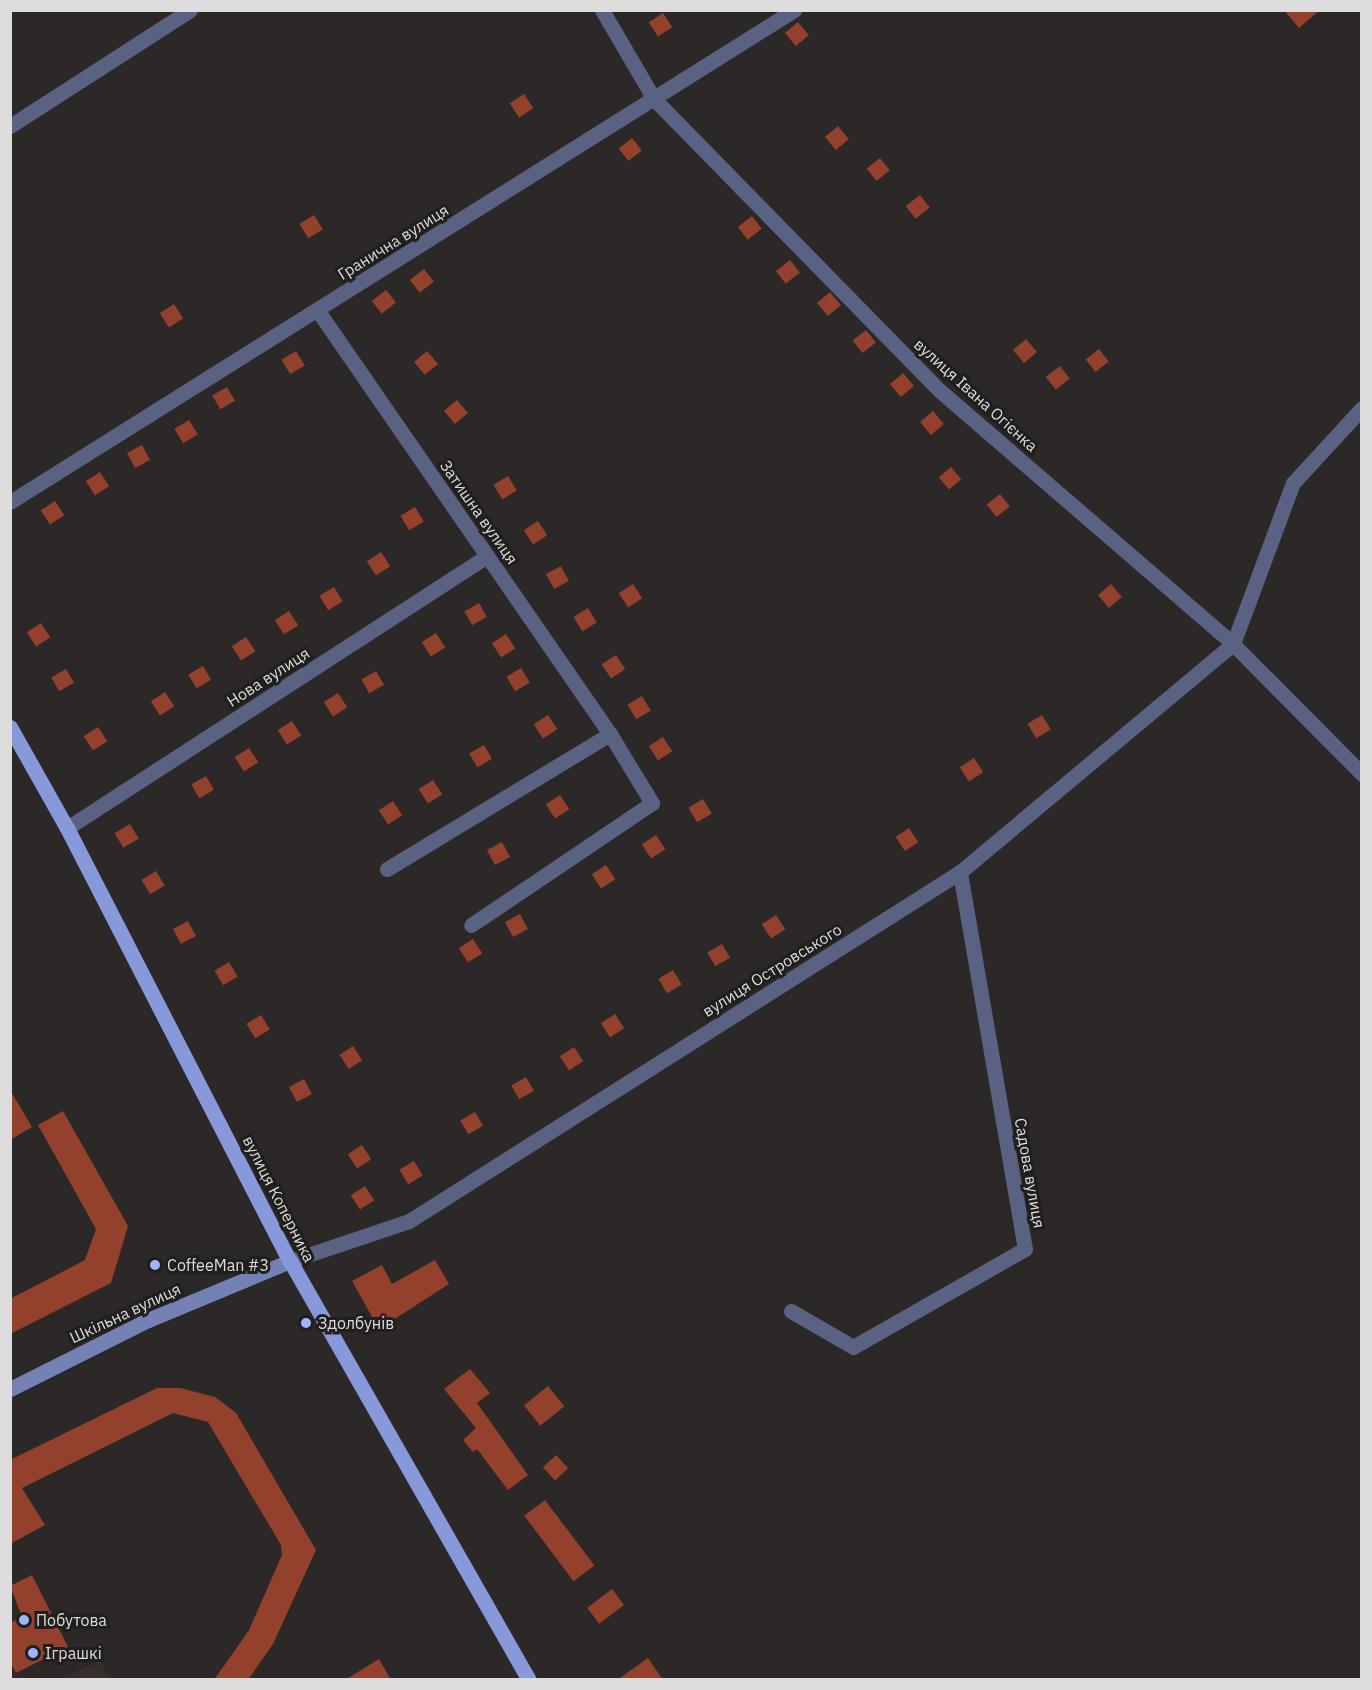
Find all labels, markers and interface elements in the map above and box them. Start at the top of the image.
street label: Гранична вулиця [334,200,452,284]
street label: вулиця Івана Огієнка [910,335,1042,455]
street label: Затишна вулиця [436,456,522,568]
street label: Нова вулиця [223,643,313,711]
street label: вулиця Островського [699,919,845,1021]
street label: Садова вулиця [1011,1116,1049,1230]
street label: вулиця Коперника [239,1133,319,1265]
place label: CoffeeMan #3 [167,1255,269,1275]
marker: CoffeeMan #3 [148,1258,162,1272]
street label: Шкільна вулиця [66,1279,184,1347]
place label: Здолбунів [318,1313,394,1333]
marker: Здолбунів [299,1316,313,1330]
place label: Побутова [36,1610,107,1630]
marker: Побутова [17,1613,31,1627]
place label: Iграшкi [45,1643,102,1663]
marker: Iграшкi [26,1646,40,1660]

